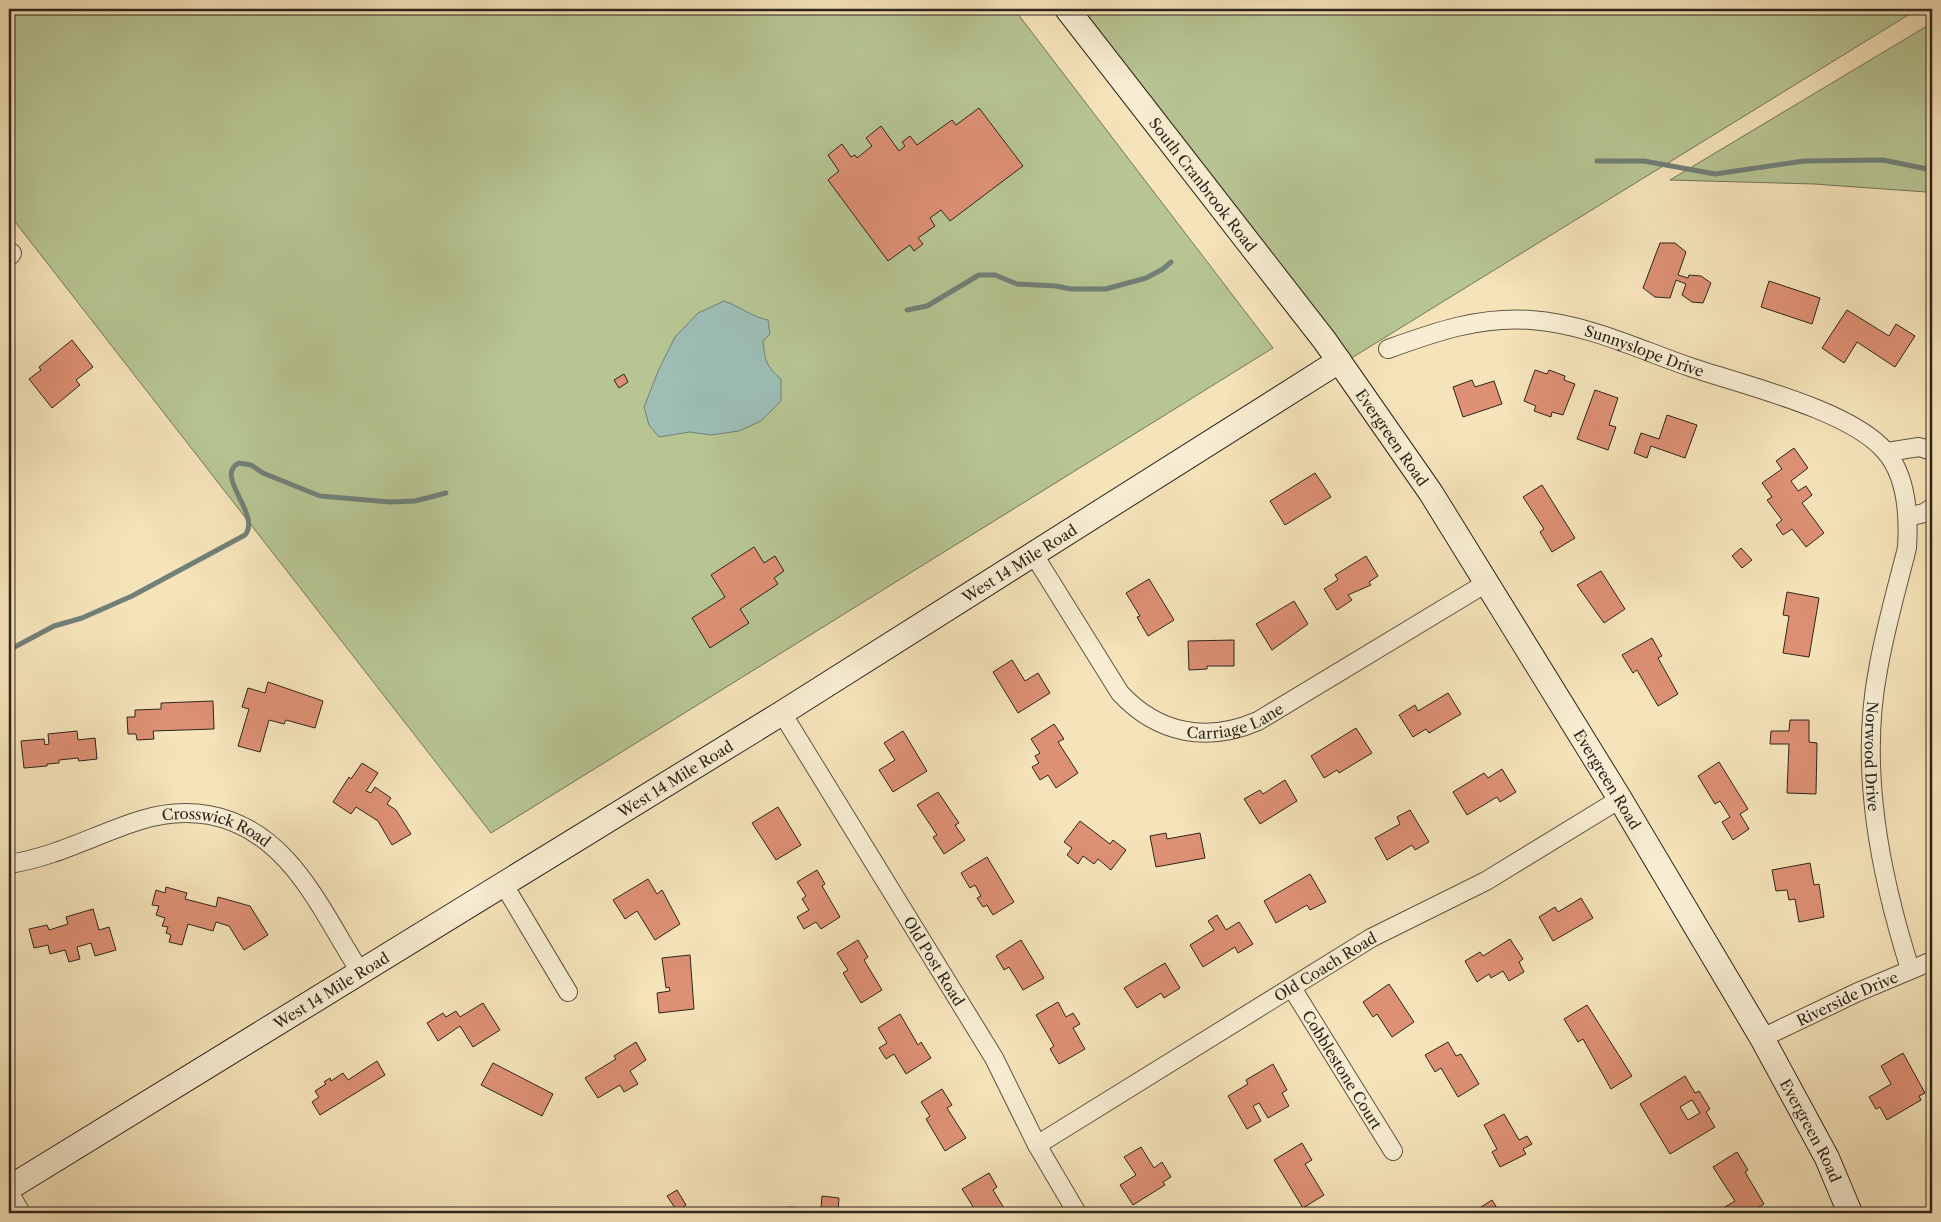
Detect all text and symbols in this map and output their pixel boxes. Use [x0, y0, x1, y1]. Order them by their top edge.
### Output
street label: South Cranbrook Road [1145, 114, 1261, 255]
street label: Sunnyslope Drive [1582, 321, 1706, 380]
street label: Evergreen Road [1352, 385, 1433, 490]
street label: West 14 Mile Road [958, 520, 1080, 607]
street label: Carriage Lane [1186, 699, 1286, 742]
street label: Norwood Drive [1861, 700, 1884, 812]
street label: Evergreen Road [1570, 726, 1645, 833]
street label: West 14 Mile Road [613, 736, 736, 822]
street label: Crosswick Road [161, 803, 275, 851]
street label: Old Post Road [900, 913, 969, 1009]
street label: Old Coach Road [1270, 927, 1379, 1005]
street label: West 14 Mile Road [269, 947, 392, 1033]
street label: Riverside Drive [1793, 967, 1901, 1030]
street label: Cobblestone Court [1299, 1007, 1387, 1133]
street label: Evergreen Road [1776, 1075, 1845, 1185]

